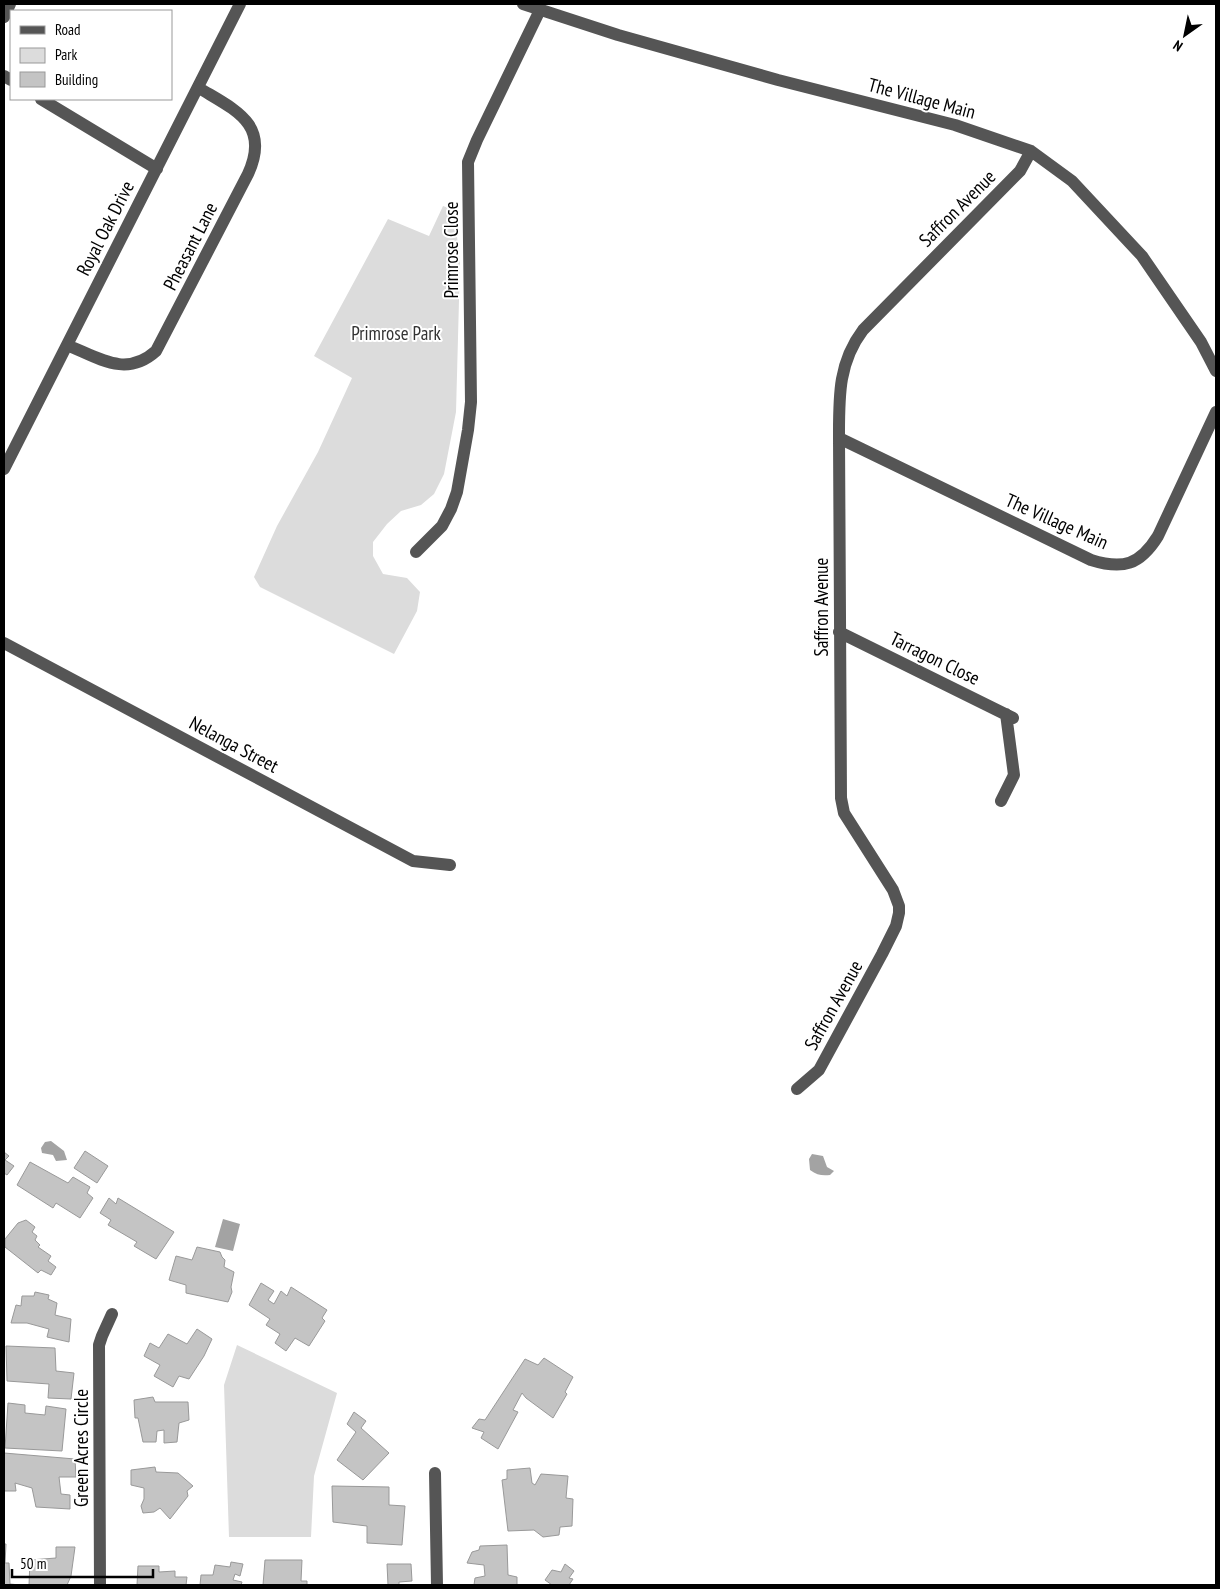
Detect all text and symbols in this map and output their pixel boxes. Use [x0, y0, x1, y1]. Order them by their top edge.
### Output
legend [10, 10, 172, 100]
north arrow [1160, 10, 1210, 60]
text: Road [55, 20, 81, 39]
text: N [1170, 36, 1186, 56]
text: Park [55, 45, 77, 64]
text: Building [55, 70, 98, 89]
street label: The Village Main [866, 72, 978, 124]
street label: Saffron Avenue [914, 164, 1001, 251]
street label: Royal Oak Drive [71, 176, 139, 279]
street label: Pheasant Lane [158, 198, 222, 294]
street label: Primrose Close [439, 201, 463, 299]
park label: Primrose Park [351, 321, 441, 345]
street label: The Village Main [1002, 488, 1112, 554]
street label: Saffron Avenue [809, 557, 833, 656]
street label: Tarragon Close [886, 626, 984, 690]
street label: Nelanga Street [185, 710, 283, 778]
street label: Saffron Avenue [799, 956, 868, 1054]
street label: Green Acres Circle [69, 1389, 93, 1507]
scale bar [12, 1546, 154, 1578]
text: 50 m [20, 1554, 46, 1573]

